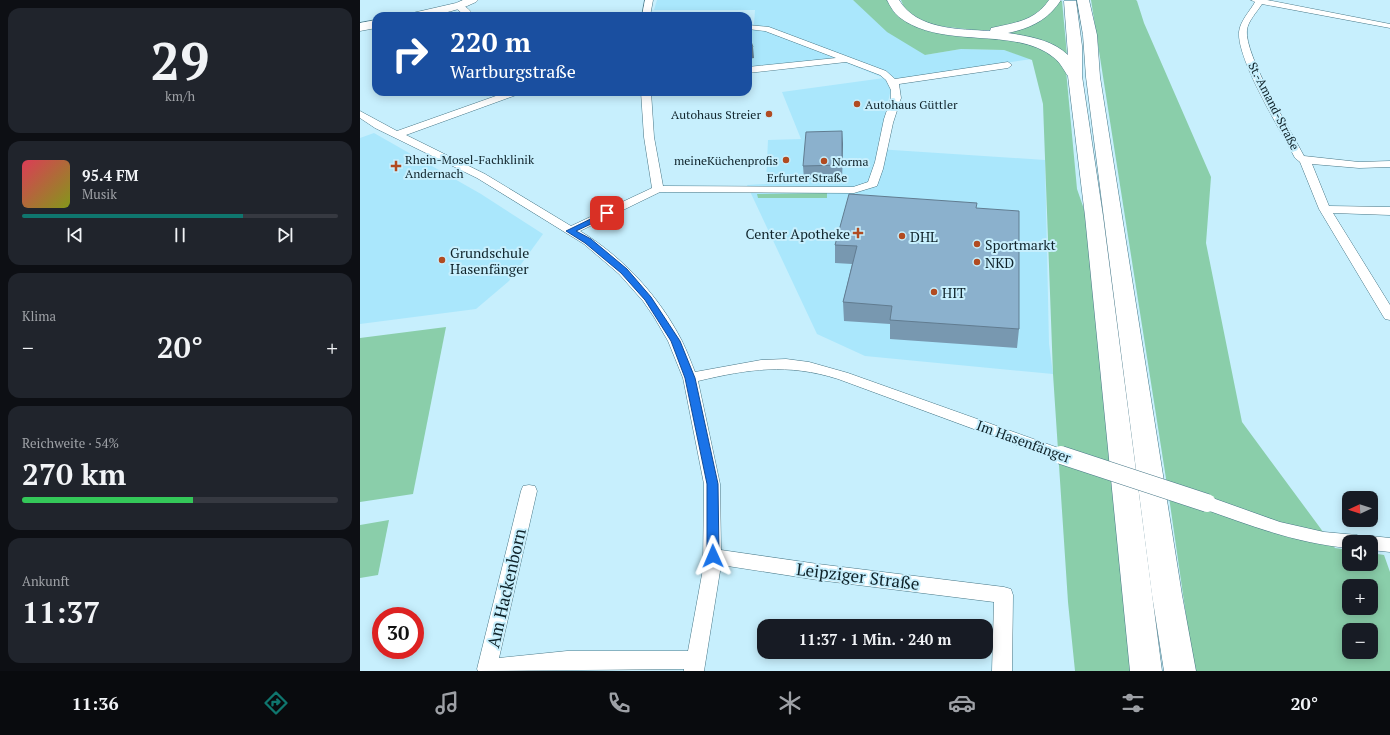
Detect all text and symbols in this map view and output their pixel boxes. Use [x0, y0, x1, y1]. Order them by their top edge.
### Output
text: 220 m [450, 23, 531, 60]
text: 29 [151, 26, 209, 95]
icon: right [384, 28, 436, 80]
text: Wartburgstraße [450, 59, 576, 83]
street label: St.-Amand-Straße [1245, 59, 1303, 153]
text: km/h [165, 87, 195, 105]
place label: Autohaus Güttler [865, 97, 958, 112]
marker: Autohaus Güttler [852, 99, 862, 109]
place label: Autohaus Streier [671, 107, 761, 122]
marker: Autohaus Streier [764, 109, 774, 119]
place label: Rhein-Mosel-Fachklinik Andernach [405, 152, 535, 181]
place label: meineKüchenprofis [674, 153, 778, 168]
place label: Norma [832, 154, 868, 169]
marker: meineKüchenprofis [781, 155, 791, 165]
marker: Norma [819, 156, 829, 166]
marker: Rhein-Mosel-Fachklinik Andernach [390, 160, 402, 172]
text: 95.4 FM [82, 165, 139, 185]
street label: Erfurter Straße [767, 170, 847, 185]
text: Musik [82, 185, 117, 203]
pin [590, 196, 624, 230]
icon: arrive [596, 202, 618, 224]
icon: previous [64, 224, 86, 246]
icon: pause [169, 224, 191, 246]
icon: next [274, 224, 296, 246]
place label: Center Apotheke [746, 224, 850, 243]
place label: DHL [910, 227, 938, 246]
marker: Center Apotheke [853, 228, 863, 238]
marker: DHL [897, 231, 907, 241]
place label: Sportmarkt [985, 235, 1056, 254]
marker: Sportmarkt [972, 239, 982, 249]
place label: Grundschule Hasenfänger [450, 243, 529, 278]
place label: NKD [985, 253, 1014, 272]
marker: Grundschule Hasenfänger [437, 255, 447, 265]
marker: NKD [972, 257, 982, 267]
place label: HIT [942, 283, 966, 302]
marker: HIT [929, 287, 939, 297]
text: Klima [22, 307, 56, 325]
text: 20° [157, 327, 203, 367]
text: − [22, 333, 34, 362]
text: + [326, 333, 338, 362]
street label: Im Hasenfänger [974, 415, 1074, 467]
text: Reichweite · 54% [22, 434, 119, 452]
text: 270 km [22, 454, 126, 494]
north arrow [1342, 491, 1378, 527]
map controls [1342, 491, 1378, 659]
street label: Am Hackenborn [481, 526, 531, 650]
position arrow [692, 535, 734, 577]
button: sound [1342, 535, 1378, 571]
street label: Leipziger Straße [795, 557, 921, 595]
text: Ankunft [22, 572, 70, 590]
button: + [1342, 579, 1378, 615]
text: 11:37 [22, 592, 100, 632]
speed limit sign: 30 [372, 607, 424, 659]
button: − [1342, 623, 1378, 659]
text: 11:37 · 1 Min. · 240 m [799, 629, 951, 649]
icon: directions [262, 689, 290, 717]
icon: music [433, 689, 461, 717]
icon: phone [605, 689, 633, 717]
icon: climate [776, 689, 804, 717]
icon: car [948, 689, 976, 717]
icon: filters [1119, 689, 1147, 717]
text: 11:36 [72, 691, 119, 715]
text: 20° [1290, 691, 1318, 715]

